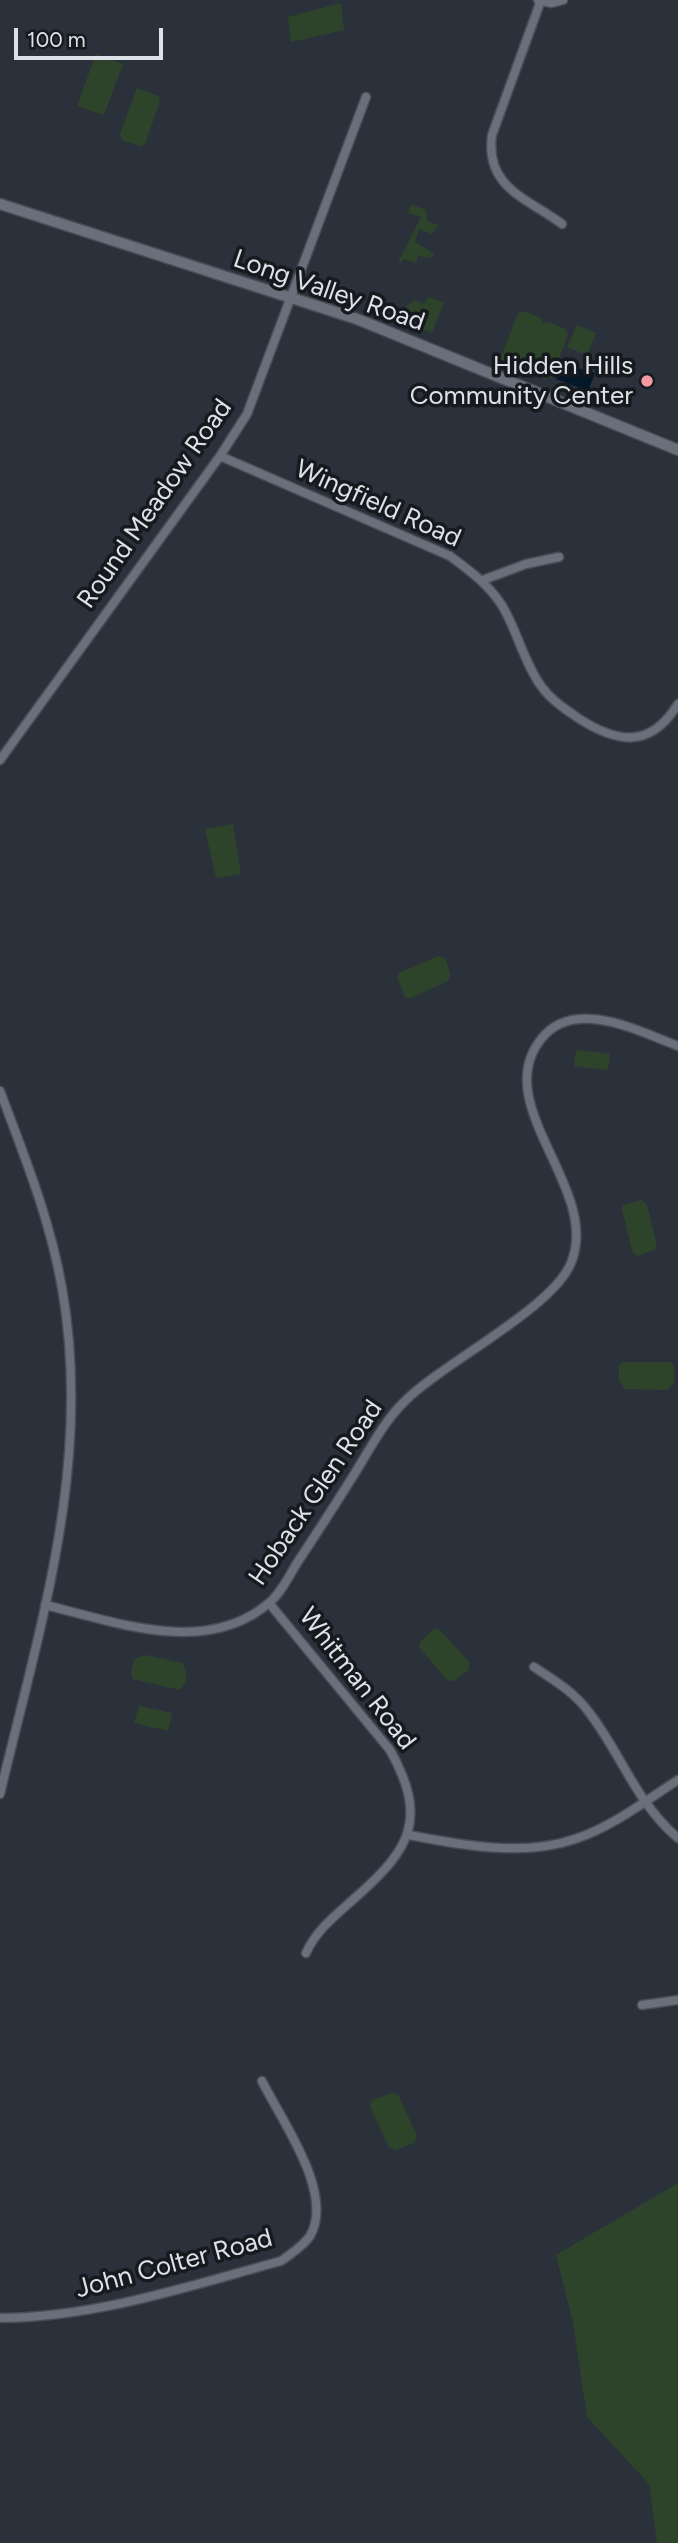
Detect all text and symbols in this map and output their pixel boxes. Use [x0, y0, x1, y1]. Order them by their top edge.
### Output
scale bar [18, 14, 166, 58]
text: 100 m [27, 27, 86, 52]
street label: Long Valley Road [229, 244, 429, 338]
place label: Hidden Hills Community Center [410, 350, 633, 412]
marker: Hidden Hills Community Center [639, 373, 655, 389]
street label: Round Meadow Road [71, 393, 239, 615]
street label: Wingfield Road [290, 454, 466, 554]
street label: Hoback Glen Road [242, 1394, 390, 1592]
street label: Whitman Road [292, 1602, 422, 1756]
street label: John Colter Road [72, 2223, 276, 2305]

